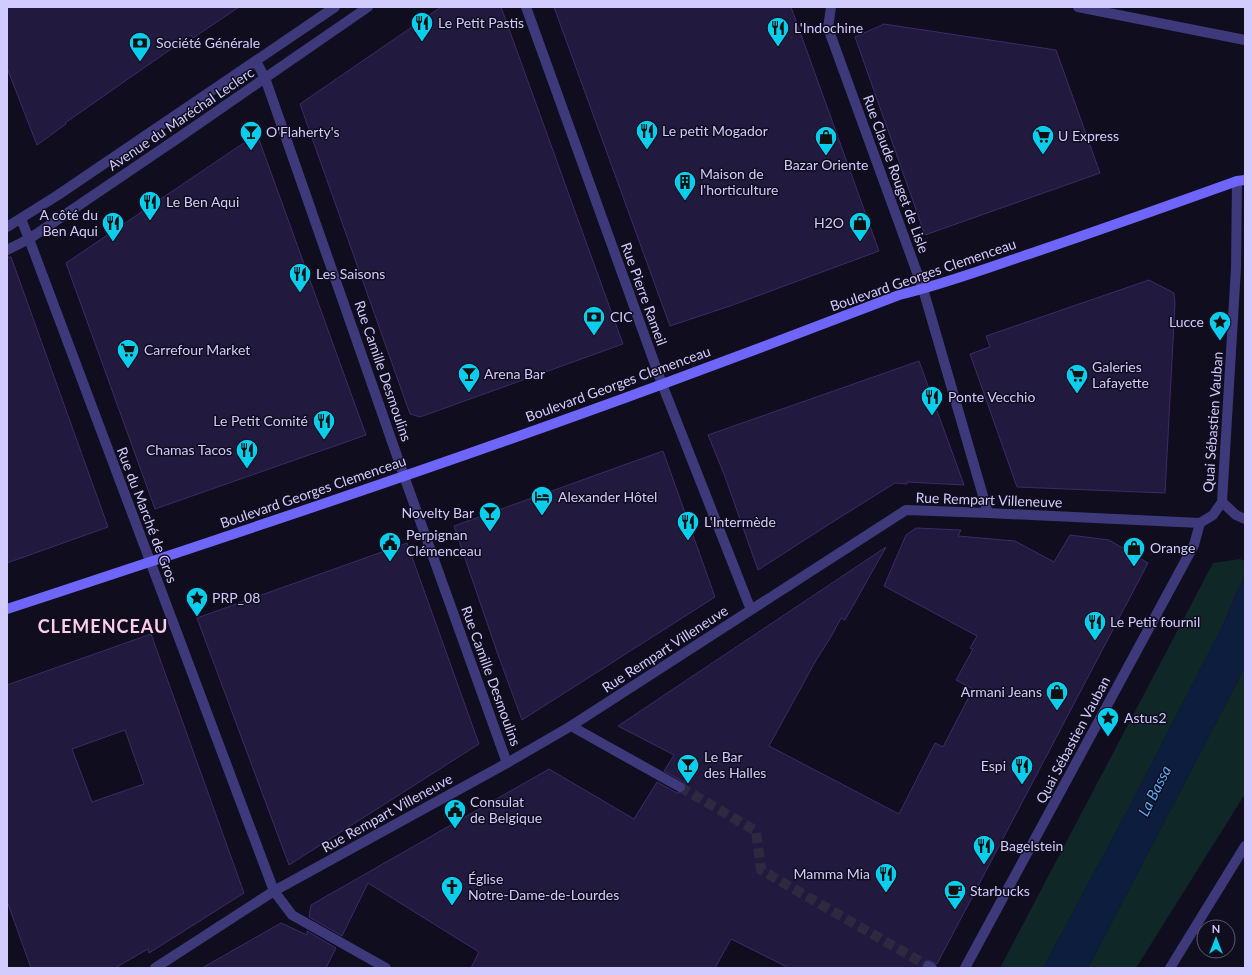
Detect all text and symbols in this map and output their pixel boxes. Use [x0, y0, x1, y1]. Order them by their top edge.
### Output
restaurant icon: Le Petit Pastis [409, 10, 435, 43]
place label: Le Petit Pastis [438, 14, 524, 31]
restaurant icon: L'Indochine [765, 15, 791, 48]
place label: L'Indochine [794, 19, 863, 36]
bank icon: Société Générale [127, 30, 153, 63]
place label: Société Générale [156, 34, 260, 51]
street label: Avenue du Maréchal Leclerc [105, 63, 257, 174]
street label: Rue Claude Rouget de Lisle [860, 93, 933, 255]
restaurant icon: Le petit Mogador [634, 118, 660, 151]
bar icon: O'Flaherty's [238, 119, 264, 152]
place label: Le petit Mogador [662, 122, 768, 139]
place label: O'Flaherty's [266, 123, 339, 140]
supermarket icon: U Express [1030, 123, 1056, 156]
shop icon: Bazar Oriente [813, 124, 839, 157]
place label: U Express [1058, 127, 1119, 144]
place label: Bazar Oriente [784, 156, 868, 173]
place label: Maison de l'horticulture [700, 165, 778, 198]
building icon: Maison de l'horticulture [672, 169, 698, 202]
restaurant icon: Le Ben Aqui [137, 189, 163, 222]
place label: Le Ben Aqui [166, 193, 239, 210]
place label: A côté du Ben Aqui [39, 206, 98, 239]
restaurant icon: A côté du Ben Aqui [100, 210, 126, 243]
shop icon: H2O [847, 210, 873, 243]
place label: H2O [814, 214, 844, 231]
street label: Boulevard Georges Clemenceau [828, 235, 1018, 314]
street label: Rue Pierre Rameil [618, 240, 671, 348]
restaurant icon: Les Saisons [287, 261, 313, 294]
place label: Les Saisons [316, 265, 385, 282]
street label: Rue Camille Desmoulins [351, 298, 416, 443]
bank icon: CIC [581, 304, 607, 337]
place label: CIC [610, 308, 633, 325]
place icon: Lucce [1207, 309, 1233, 342]
place label: Lucce [1169, 313, 1204, 330]
supermarket icon: Carrefour Market [115, 337, 141, 370]
place label: Carrefour Market [144, 341, 250, 358]
street label: Boulevard Georges Clemenceau [523, 342, 713, 425]
street label: Quai Sébastien Vauban [1199, 351, 1226, 493]
place label: Galeries Lafayette [1092, 358, 1149, 391]
bar icon: Arena Bar [456, 361, 482, 394]
supermarket icon: Galeries Lafayette [1064, 362, 1090, 395]
place label: Arena Bar [484, 365, 545, 382]
restaurant icon: Ponte Vecchio [919, 384, 945, 417]
place label: Ponte Vecchio [948, 388, 1035, 405]
restaurant icon: Le Petit Comité [311, 408, 337, 441]
place label: Le Petit Comité [213, 412, 308, 429]
restaurant icon: Chamas Tacos [234, 437, 260, 470]
place label: Chamas Tacos [146, 441, 232, 458]
street label: Rue du Marché de Gros [114, 444, 181, 585]
street label: Boulevard Georges Clemenceau [218, 452, 408, 531]
hotel icon: Alexander Hôtel [529, 484, 555, 517]
place label: Alexander Hôtel [558, 488, 657, 505]
street label: Rue Rempart Villeneuve [915, 488, 1063, 511]
bar icon: Novelty Bar [477, 500, 503, 533]
place label: Novelty Bar [402, 504, 474, 521]
restaurant icon: L'Intermède [675, 509, 701, 542]
place label: L'Intermède [704, 513, 776, 530]
place label: Perpignan Clémenceau [406, 526, 481, 559]
public building icon: Perpignan Clémenceau [377, 530, 403, 563]
shop icon: Orange [1121, 535, 1147, 568]
place label: Orange [1150, 539, 1195, 556]
place icon: PRP_08 [184, 585, 210, 618]
place label: PRP_08 [212, 589, 260, 606]
street label: Rue Rempart Villeneuve [599, 601, 731, 696]
street label: Rue Camille Desmoulins [458, 603, 525, 748]
restaurant icon: Le Petit fournil [1082, 609, 1108, 642]
place label: Le Petit fournil [1110, 613, 1200, 630]
district label: CLEMENCEAU [38, 615, 168, 637]
street label: Quai Sébastien Vauban [1032, 673, 1113, 806]
shop icon: Armani Jeans [1044, 679, 1070, 712]
place label: Armani Jeans [961, 683, 1042, 700]
place icon: Astus2 [1095, 705, 1121, 738]
place label: Astus2 [1124, 709, 1167, 726]
place label: Le Bar des Halles [704, 748, 766, 781]
bar icon: Le Bar des Halles [675, 752, 701, 785]
restaurant icon: Espi [1009, 753, 1035, 786]
place label: Espi [981, 757, 1006, 774]
water label: La Bassa [1134, 762, 1175, 819]
street label: Rue Rempart Villeneuve [318, 770, 455, 856]
place label: Consulat de Belgique [470, 793, 542, 826]
public building icon: Consulat de Belgique [442, 797, 468, 830]
restaurant icon: Bagelstein [971, 833, 997, 866]
place label: Bagelstein [1000, 837, 1063, 854]
restaurant icon: Mamma Mia [873, 861, 899, 894]
place label: Mamma Mia [793, 865, 870, 882]
place label: Église Notre-Dame-de-Lourdes [468, 870, 619, 903]
church icon: Église Notre-Dame-de-Lourdes [439, 874, 465, 907]
cafe icon: Starbucks [942, 878, 968, 911]
place label: Starbucks [970, 882, 1030, 899]
north arrow [1196, 919, 1236, 959]
text: N [1212, 922, 1220, 935]

